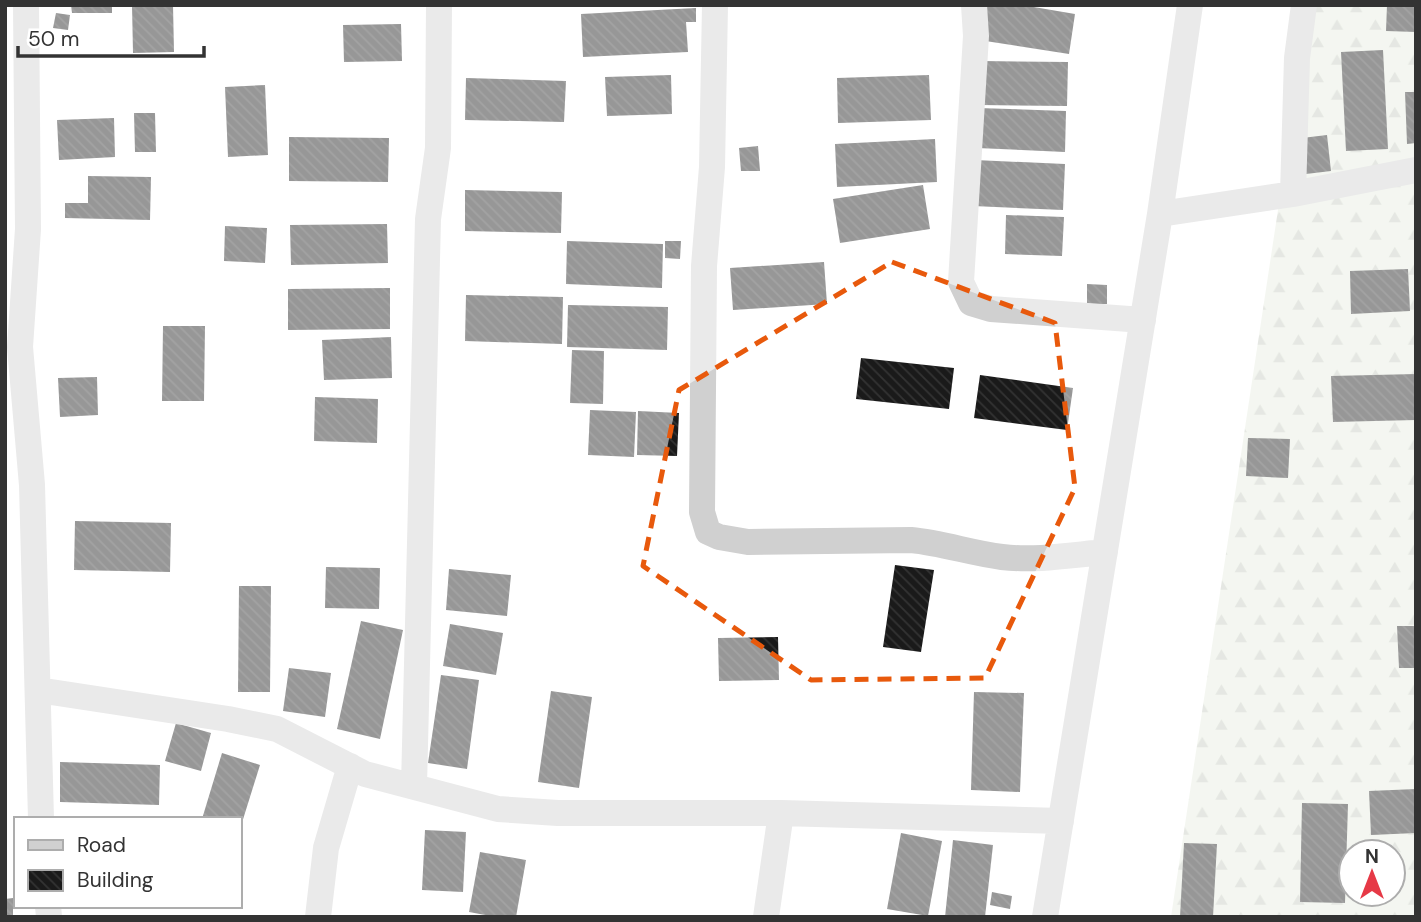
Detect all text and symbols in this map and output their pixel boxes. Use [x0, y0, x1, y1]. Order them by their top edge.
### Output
scale bar [18, 14, 203, 58]
text: 50 m [28, 25, 79, 53]
legend [14, 817, 242, 908]
text: Road [77, 831, 126, 859]
north arrow [1337, 838, 1407, 908]
text: N [1365, 844, 1379, 869]
text: Building [77, 866, 154, 894]

